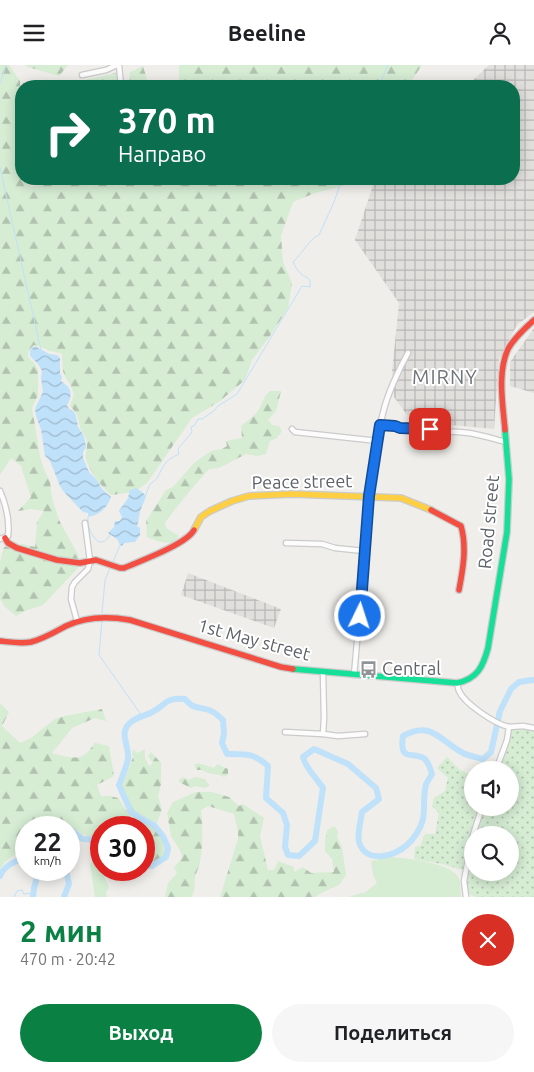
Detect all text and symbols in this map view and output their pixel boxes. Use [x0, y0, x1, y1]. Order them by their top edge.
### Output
icon: menu [20, 19, 48, 47]
icon: person [486, 19, 514, 47]
text: Beeline [228, 20, 306, 45]
icon: right [35, 100, 100, 165]
text: 370 m [118, 100, 216, 140]
text: Направо [118, 141, 206, 166]
district label: MIRNY [412, 365, 478, 388]
pin [409, 408, 451, 450]
icon: arrive [416, 415, 444, 443]
street label: Peace street [252, 470, 352, 492]
street label: Road street [474, 474, 502, 570]
position arrow [333, 589, 385, 641]
street label: 1st May street [196, 614, 313, 664]
place label: Central [382, 658, 441, 678]
bus stop icon: Central [358, 659, 378, 679]
map controls [464, 761, 519, 881]
button: sound [464, 761, 519, 816]
speed limit sign: 30 [90, 816, 155, 881]
button: search [464, 826, 519, 881]
text: 22 [33, 828, 62, 856]
text: km/h [34, 854, 61, 867]
text: 2 мин [20, 914, 103, 948]
button: close [462, 914, 514, 966]
text: 470 m · 20:42 [20, 950, 116, 968]
button: Выход [20, 1004, 262, 1062]
button: Поделиться [272, 1004, 514, 1062]

